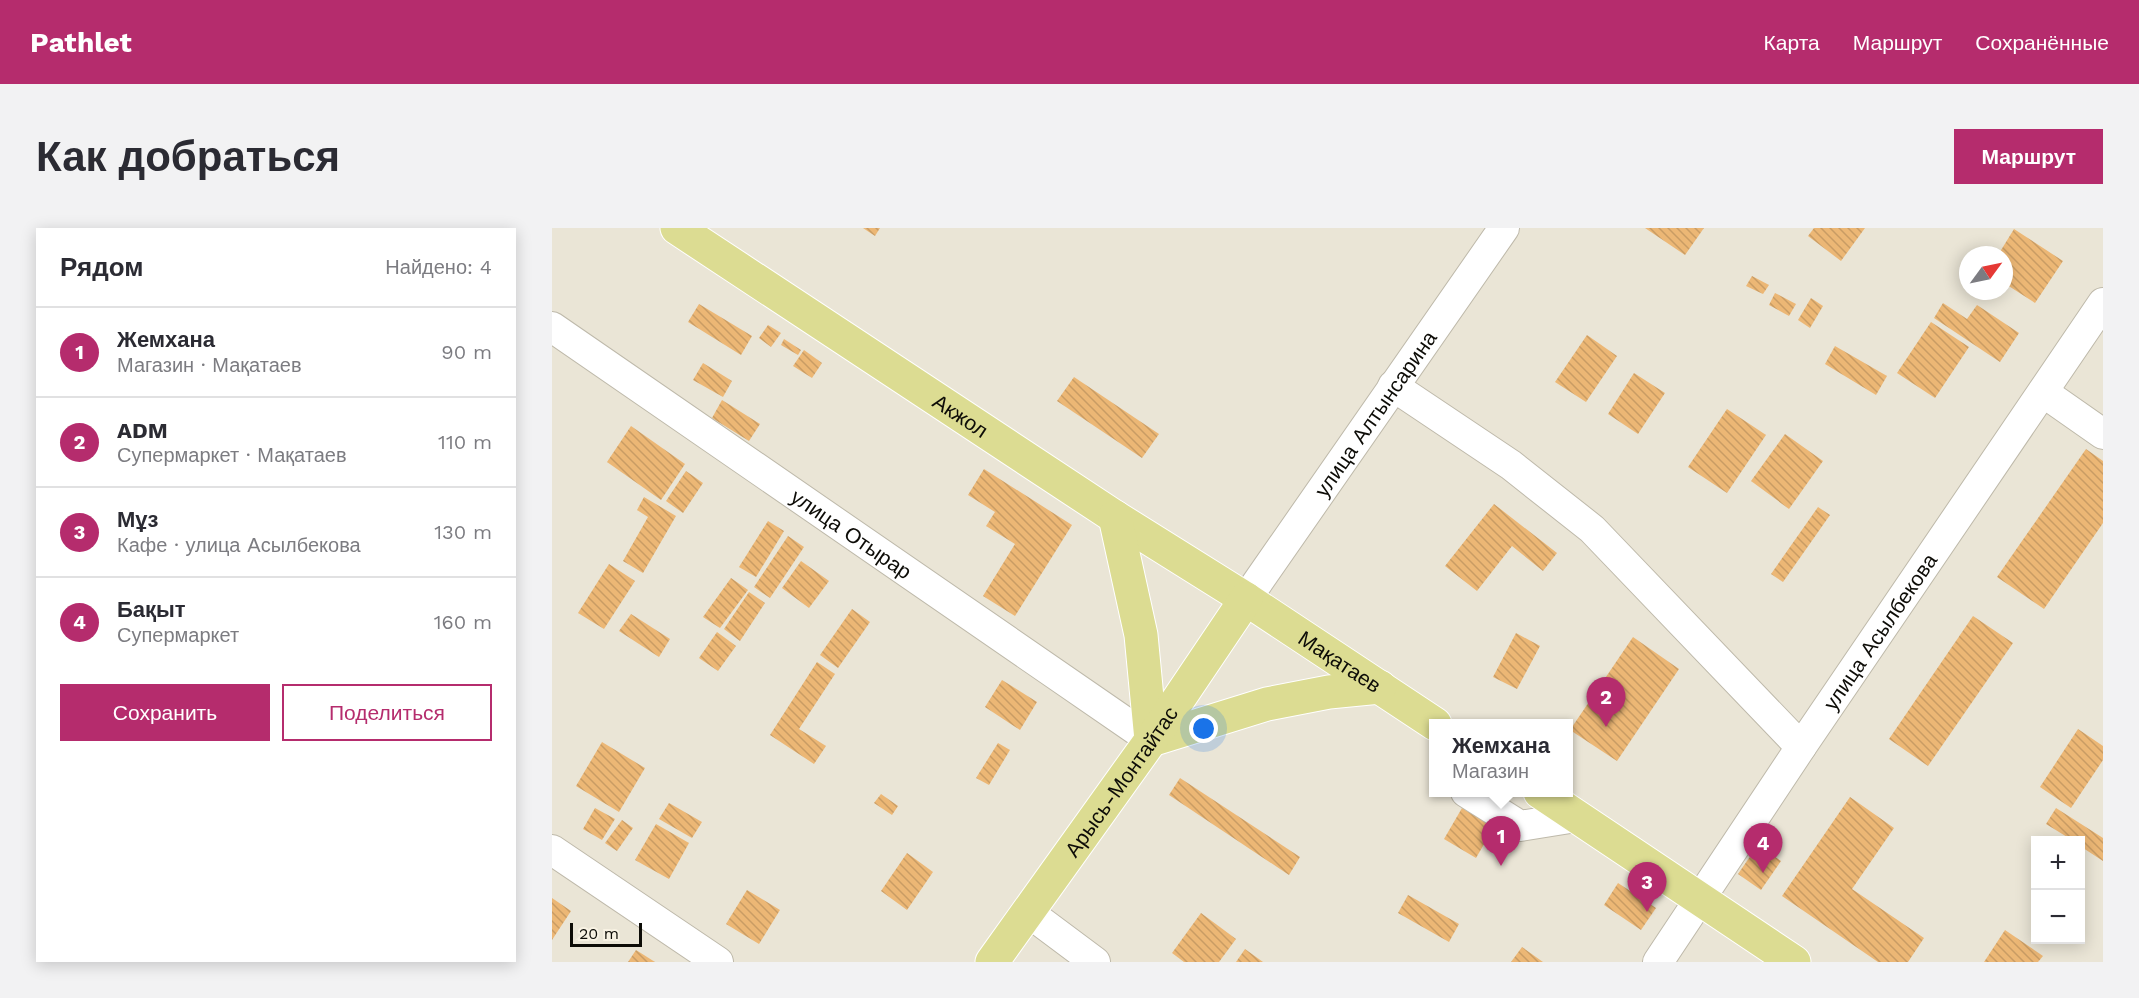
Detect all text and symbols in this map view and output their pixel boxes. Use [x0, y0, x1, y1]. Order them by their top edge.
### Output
text: Pathlet [30, 26, 132, 59]
text: Карта [1764, 30, 1820, 55]
text: Маршрут [1853, 30, 1942, 55]
text: Сохранённые [1975, 30, 2109, 55]
button: Маршрут [1954, 129, 2103, 184]
text: Как добраться [36, 132, 340, 181]
north arrow [1959, 246, 2013, 300]
text: Рядом [60, 252, 143, 282]
text: Найдено: 4 [385, 255, 492, 279]
street label: улица Алтынсарина [1309, 325, 1442, 501]
text: Жемхана [117, 327, 215, 352]
text: 1 [75, 340, 84, 364]
text: 90 m [441, 340, 492, 364]
text: Магазин · Мақатаев [117, 353, 302, 377]
street label: Акжол [929, 388, 993, 442]
text: ADM [117, 418, 168, 443]
text: 2 [74, 430, 85, 454]
text: 110 m [438, 430, 492, 454]
text: Супермаркет · Мақатаев [117, 443, 347, 467]
street label: улица Отырар [787, 483, 917, 584]
text: Мұз [117, 507, 159, 532]
text: 3 [74, 520, 85, 544]
text: 130 m [434, 520, 492, 544]
text: Кафе · улица Асылбекова [117, 533, 361, 557]
street label: улица Асылбекова [1818, 548, 1942, 715]
text: Бақыт [117, 597, 186, 622]
text: 4 [73, 610, 86, 634]
text: 160 m [434, 610, 492, 634]
text: Супермаркет [117, 623, 239, 647]
street label: Мақатаев [1294, 625, 1386, 697]
pin: 2 [1586, 678, 1626, 727]
button: Сохранить [60, 684, 270, 741]
button: Поделиться [282, 684, 492, 741]
street label: Арысь-Монтайтас [1059, 701, 1183, 861]
your location [1189, 714, 1218, 743]
popup [1429, 719, 1573, 797]
text: Жемхана [1452, 733, 1550, 758]
text: Магазин [1452, 759, 1529, 783]
pin: 1 [1482, 816, 1520, 866]
pin: 4 [1744, 824, 1782, 873]
map controls [2031, 836, 2085, 944]
button: + [2031, 836, 2085, 890]
pin: 3 [1628, 862, 1666, 912]
button: − [2031, 890, 2085, 944]
scale bar [570, 920, 642, 948]
text: 20 m [579, 924, 619, 943]

